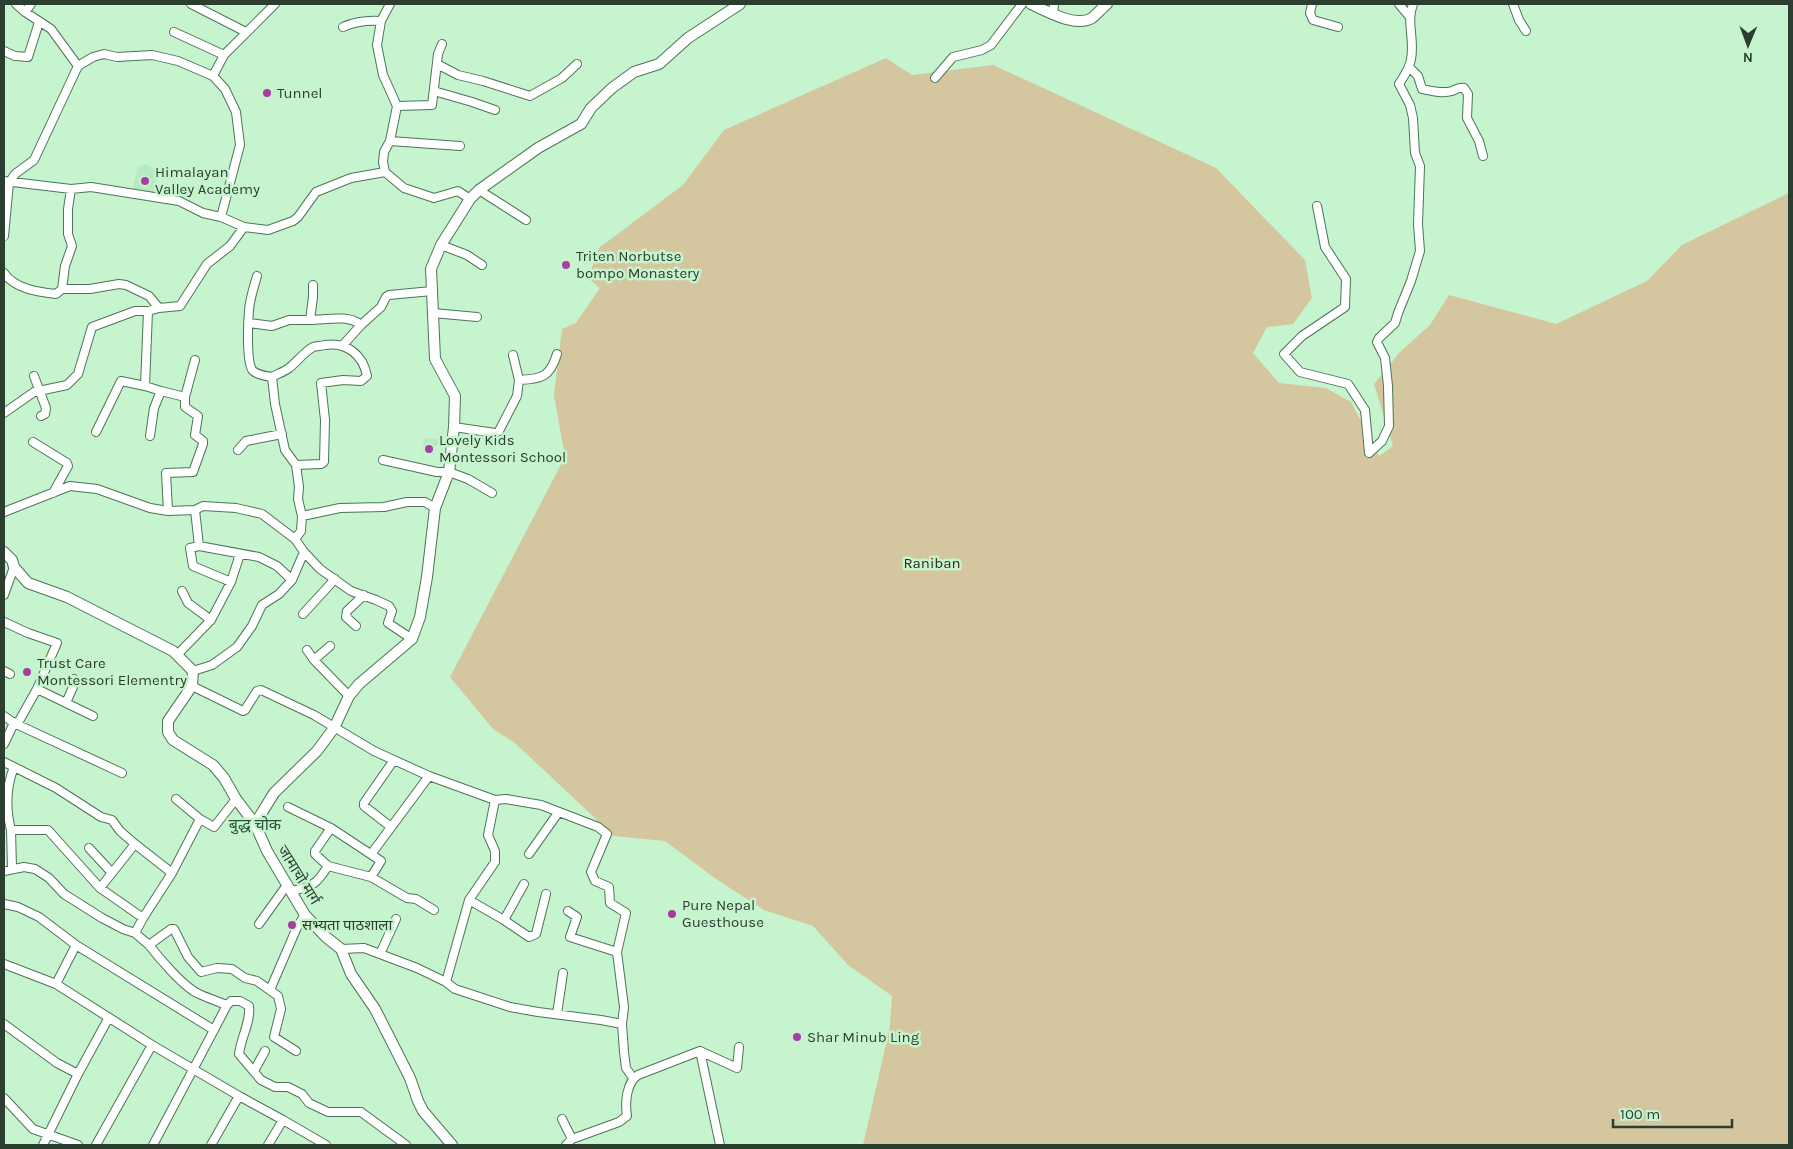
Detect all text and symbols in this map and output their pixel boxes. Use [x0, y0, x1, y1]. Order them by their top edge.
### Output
north arrow [1723, 20, 1773, 70]
text: N [1743, 49, 1753, 66]
place label: Tunnel [277, 84, 323, 102]
marker: Tunnel [261, 87, 273, 99]
place label: Himalayan Valley Academy [155, 163, 260, 198]
marker: Himalayan Valley Academy [139, 175, 151, 187]
place label: Triten Norbutse bompo Monastery [576, 247, 700, 282]
marker: Triten Norbutse bompo Monastery [560, 259, 572, 271]
place label: Lovely Kids Montessori School [439, 431, 566, 466]
marker: Lovely Kids Montessori School [423, 443, 435, 455]
park label: Raniban [903, 554, 961, 572]
place label: Trust Care Montessori Elementry [37, 654, 187, 689]
marker: Trust Care Montessori Elementry [21, 666, 33, 678]
district label: बुद्ध चोक [229, 815, 282, 835]
street label: जामाचो मार्ग [274, 842, 325, 909]
place label: Pure Nepal Guesthouse [682, 896, 764, 931]
marker: Pure Nepal Guesthouse [666, 908, 678, 920]
place label: सभ्यता पाठशाला [302, 916, 393, 934]
marker: सभ्यता पाठशाला [286, 919, 298, 931]
place label: Shar Minub Ling [807, 1028, 920, 1046]
marker: Shar Minub Ling [791, 1031, 803, 1043]
scale bar [1613, 1096, 1732, 1128]
text: 100 m [1620, 1105, 1660, 1123]

